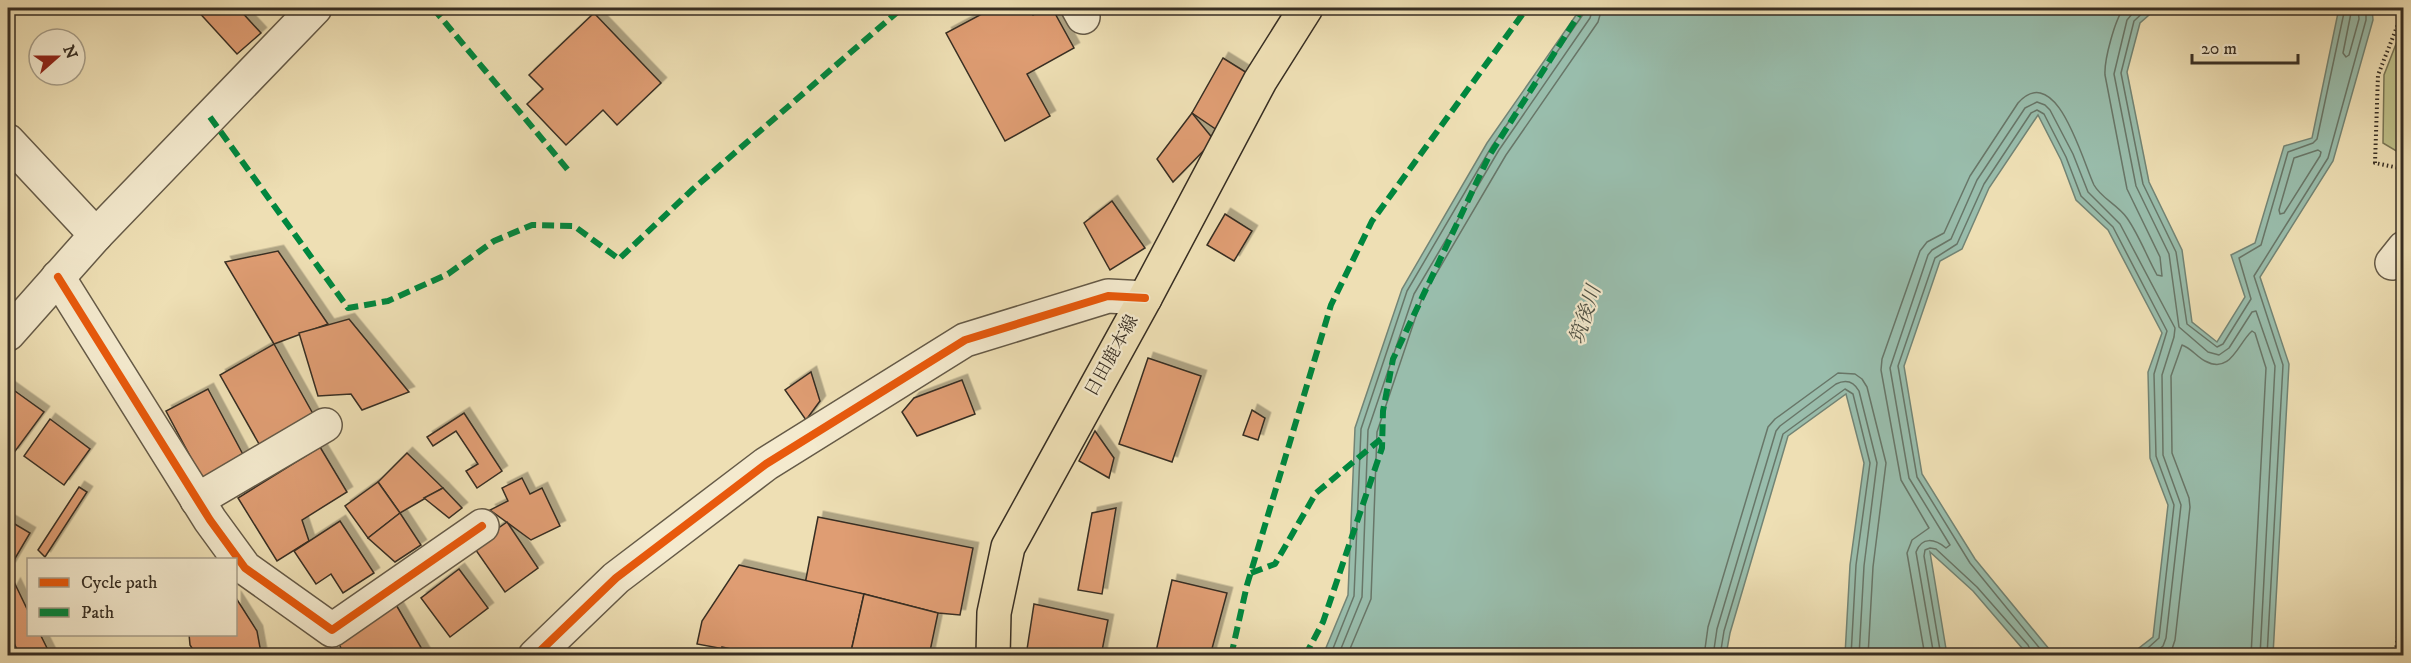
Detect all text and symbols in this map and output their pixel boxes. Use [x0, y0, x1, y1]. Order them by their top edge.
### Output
north arrow [27, 27, 87, 87]
scale bar [2192, 27, 2298, 65]
text: 20 m [2201, 38, 2237, 60]
text: N [58, 42, 82, 62]
water label: 筑後川 [1565, 281, 1608, 347]
street label: 日田鹿本線 [1081, 311, 1143, 401]
legend [27, 558, 237, 636]
text: Cycle path [81, 572, 158, 594]
text: Path [81, 602, 115, 624]

